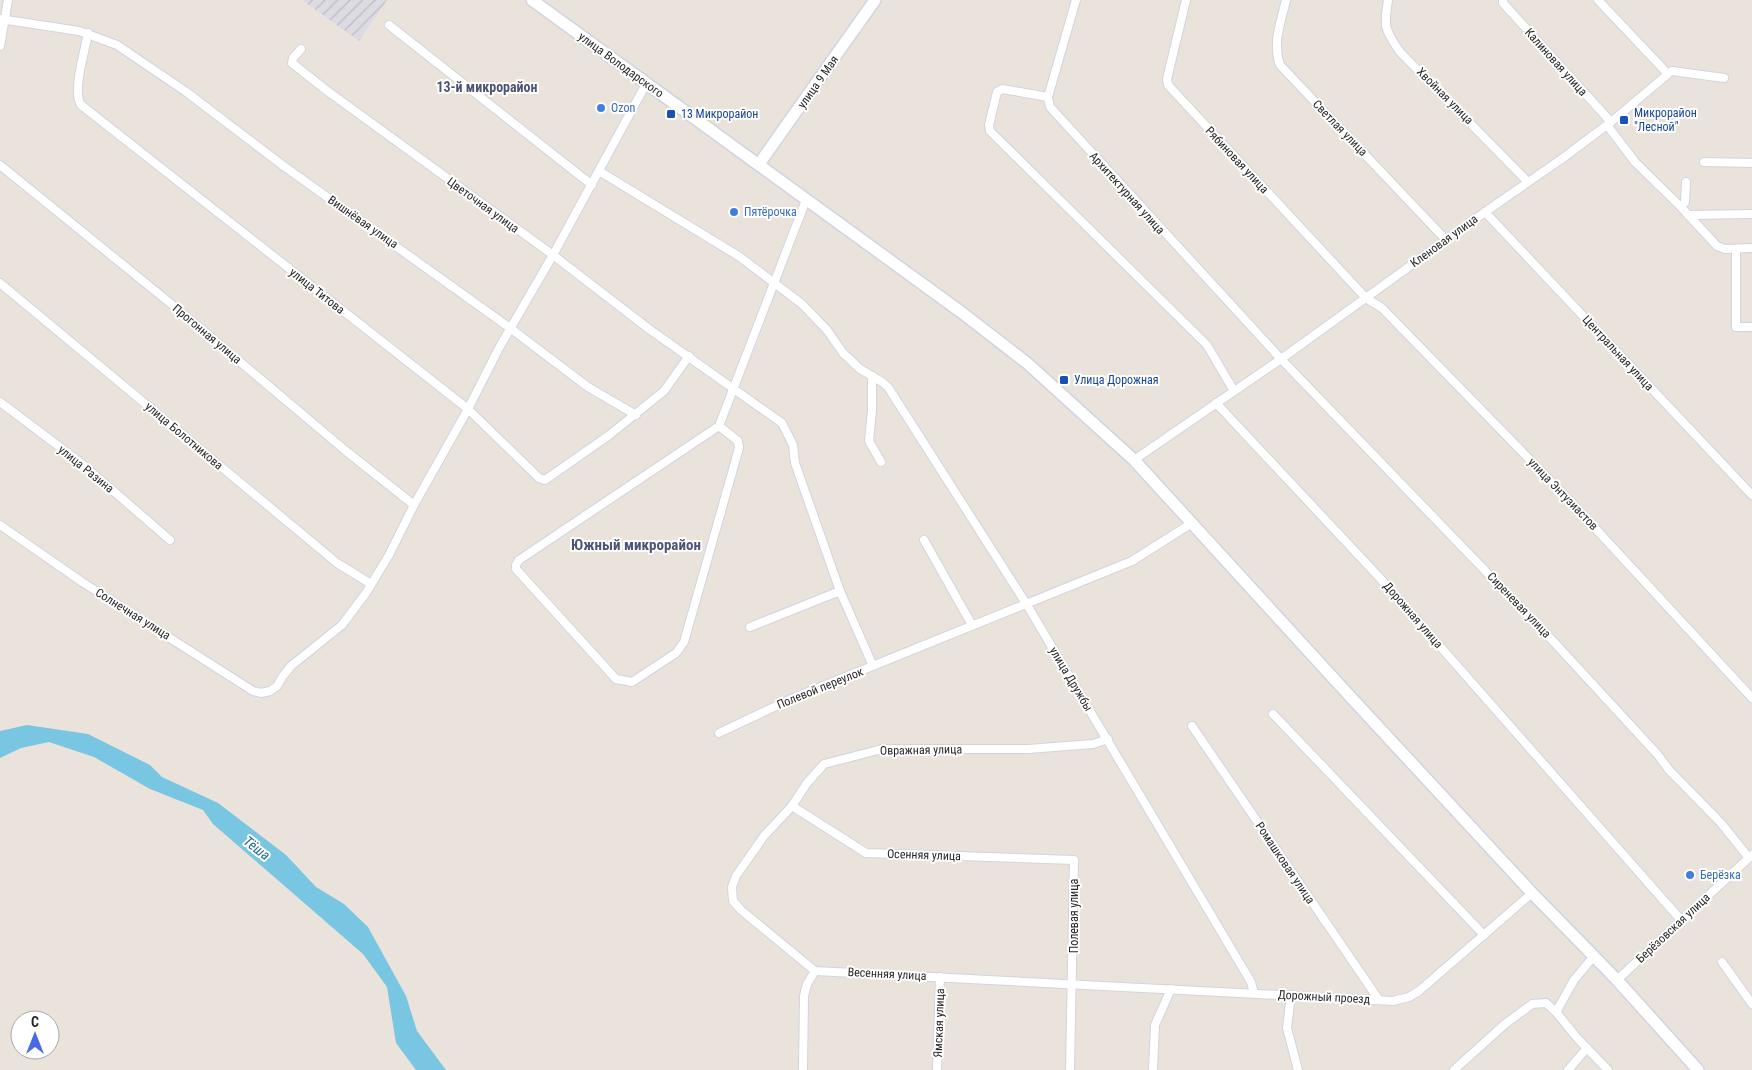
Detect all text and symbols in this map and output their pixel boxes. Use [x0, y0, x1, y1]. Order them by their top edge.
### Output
street label: Калиновая улица [1522, 25, 1590, 99]
street label: улица Володарского [576, 29, 666, 101]
street label: улица 9 Мая [795, 53, 841, 111]
street label: Хвойная улица [1414, 65, 1476, 127]
district label: 13-й микрорайон [436, 79, 538, 95]
street label: Светлая улица [1310, 97, 1370, 159]
place label: Ozon [611, 101, 635, 115]
marker: Ozon [595, 102, 607, 114]
place label: Микрорайон "Лесной" [1634, 106, 1697, 134]
place label: 13 Микрорайон [681, 107, 758, 121]
marker: 13 Микрорайон [665, 108, 677, 120]
marker: Микрорайон "Лесной" [1618, 114, 1630, 126]
street label: Рябиновая улица [1203, 124, 1272, 196]
street label: Архитектурная улица [1086, 149, 1168, 237]
street label: Цветочная улица [444, 174, 522, 236]
street label: Вишнёвая улица [325, 193, 401, 251]
place label: Пятёрочка [744, 205, 797, 219]
marker: Пятёрочка [728, 206, 740, 218]
street label: Кленовая улица [1408, 212, 1481, 270]
street label: улица Титова [287, 265, 347, 317]
street label: Прогонная улица [170, 301, 244, 367]
street label: Центральная улица [1580, 313, 1657, 394]
place label: Улица Дорожная [1074, 373, 1159, 387]
marker: Улица Дорожная [1058, 374, 1070, 386]
street label: улица Болотникова [142, 399, 226, 473]
street label: улица Разина [55, 442, 117, 496]
street label: улица Энтузиастов [1525, 455, 1601, 533]
district label: Южный микрорайон [571, 536, 701, 554]
street label: Сиреневая улица [1484, 569, 1554, 641]
street label: Дорожная улица [1380, 579, 1446, 651]
street label: Солнечная улица [93, 585, 173, 643]
street label: улица Дружбы [1046, 644, 1096, 714]
street label: Полевой переулок [775, 664, 865, 712]
street label: Овражная улица [880, 742, 963, 758]
street label: Ромашковая улица [1252, 819, 1318, 907]
water label: Тёша [241, 833, 273, 863]
street label: Осенняя улица [887, 847, 961, 863]
place label: Берёзка [1700, 868, 1741, 882]
marker: Берёзка [1684, 869, 1696, 881]
street label: Полевая улица [1067, 879, 1081, 953]
street label: Берёзовская улица [1633, 890, 1713, 966]
street label: Весенняя улица [847, 965, 927, 983]
street label: Ямская улица [931, 988, 947, 1058]
street label: Дорожный проезд [1278, 988, 1371, 1006]
north arrow [10, 1010, 60, 1060]
text: С [31, 1014, 39, 1030]

